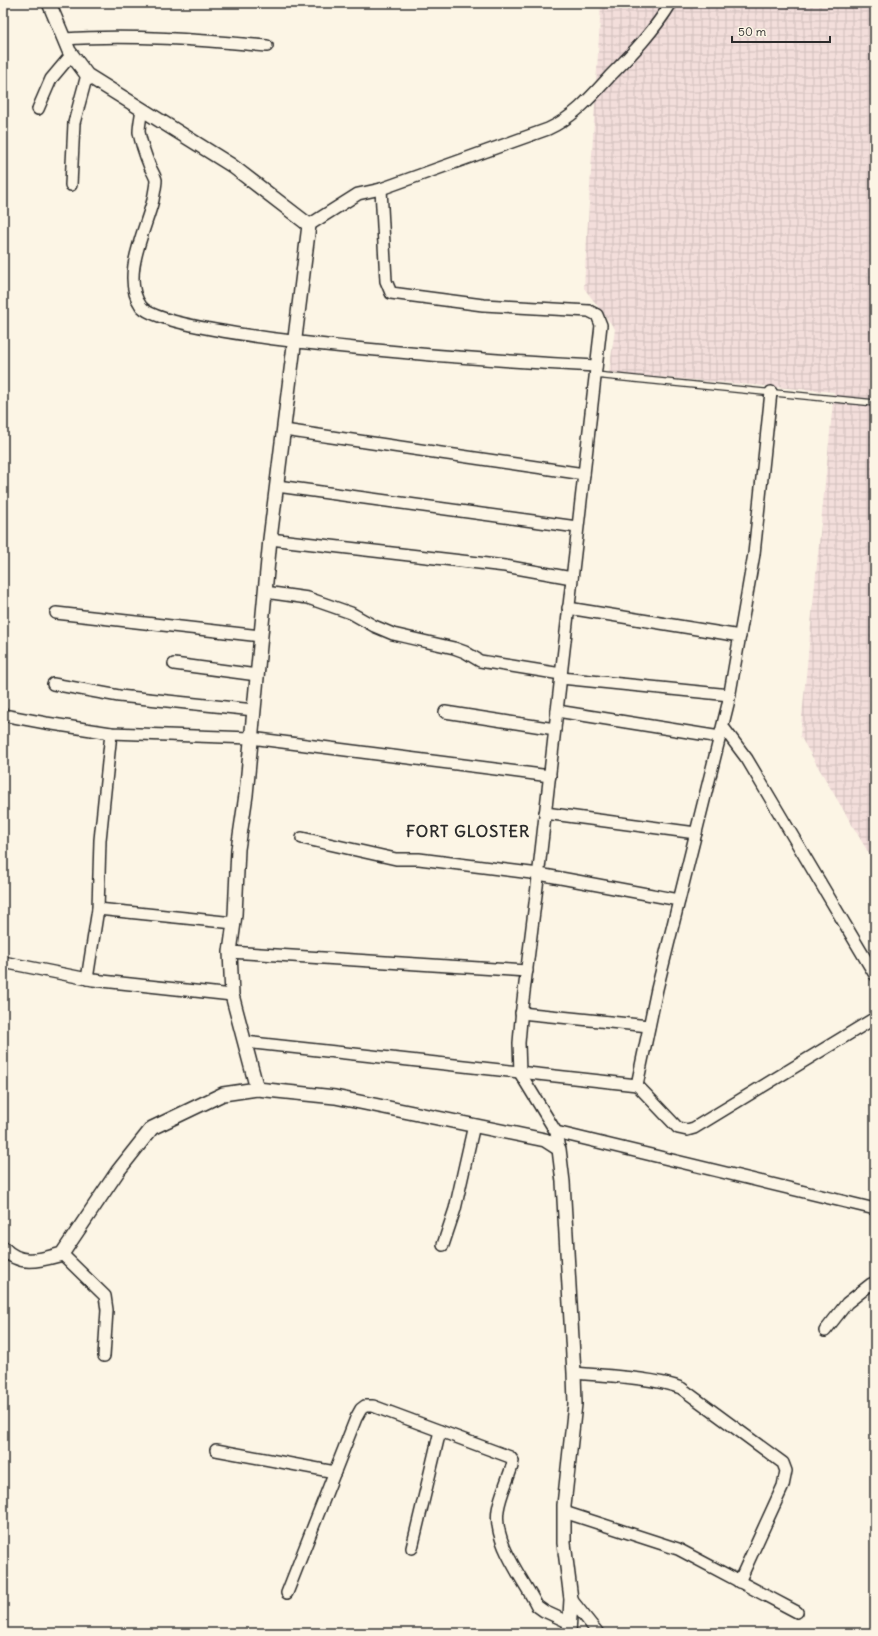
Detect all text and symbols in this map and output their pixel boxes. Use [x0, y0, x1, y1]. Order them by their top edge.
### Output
scale bar [732, 18, 830, 44]
text: 50 m [738, 24, 767, 39]
district label: FORT GLOSTER [406, 821, 530, 841]

